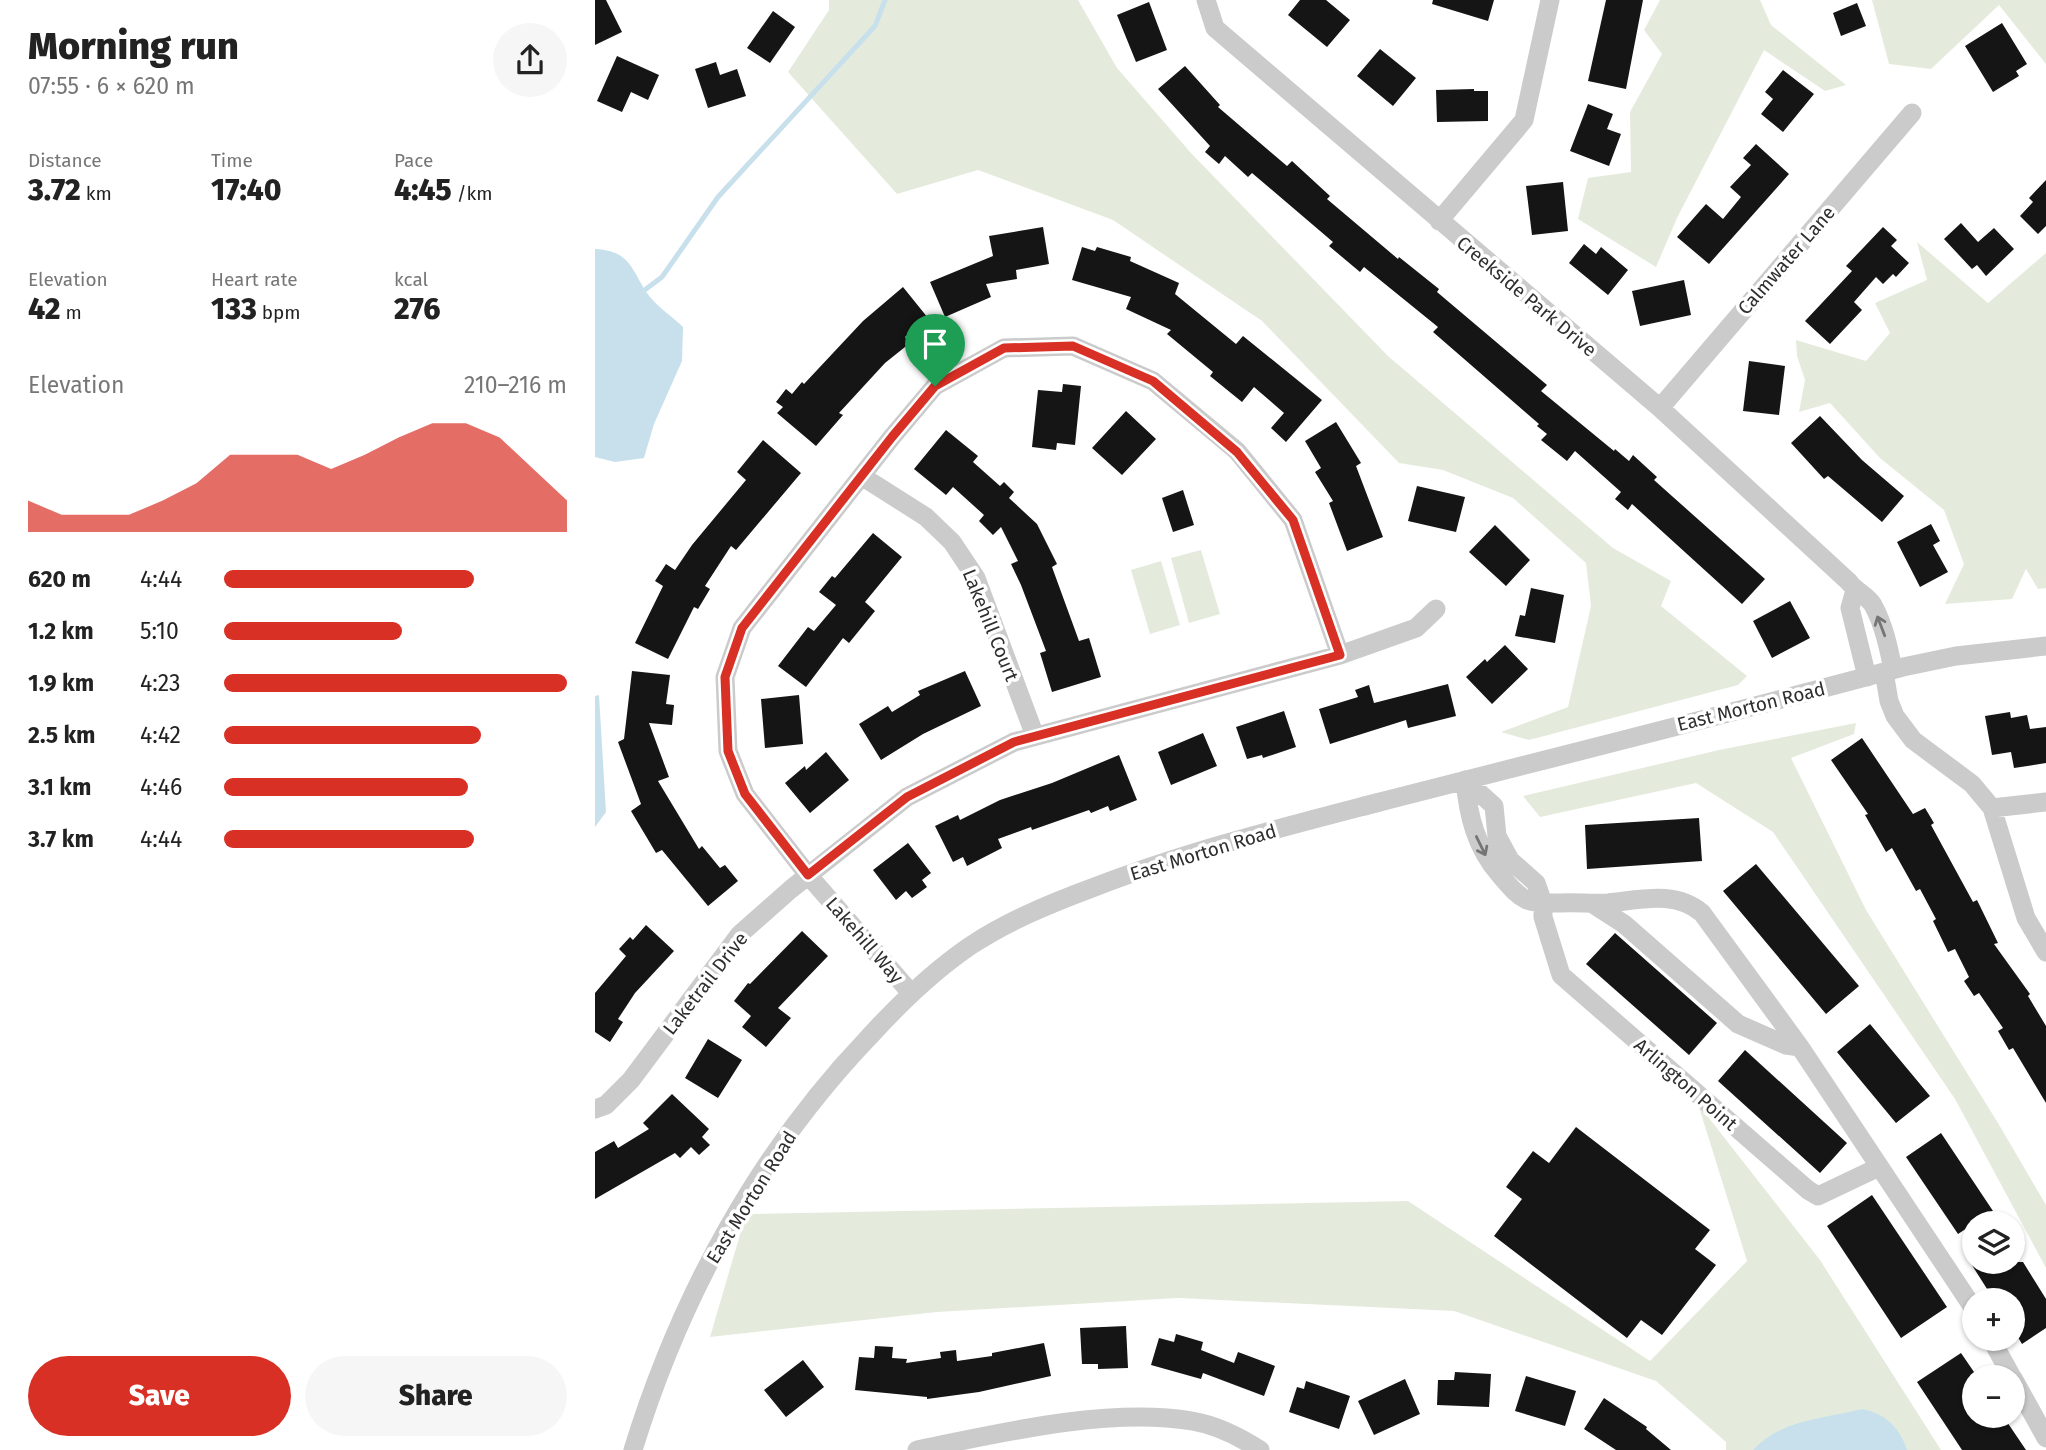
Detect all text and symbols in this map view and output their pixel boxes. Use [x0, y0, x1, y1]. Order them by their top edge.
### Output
text: Morning run [28, 23, 239, 69]
button: share [493, 23, 567, 97]
text: 07:55 · 6 × 620 m [28, 72, 195, 100]
text: Distance [28, 149, 102, 172]
text: Time [211, 149, 253, 172]
text: Pace [394, 149, 433, 172]
text: 3.72 [28, 172, 81, 208]
text: 17:40 [211, 172, 282, 208]
text: 4:45 [394, 172, 452, 208]
text: km [81, 182, 112, 205]
text: /km [452, 182, 493, 205]
street label: Calmwater Lane [1733, 201, 1840, 319]
street label: Creekside Park Drive [1452, 231, 1601, 362]
text: Elevation [28, 268, 108, 291]
text: Heart rate [211, 268, 298, 291]
text: kcal [394, 268, 428, 291]
text: 42 [28, 291, 60, 327]
text: 133 [211, 291, 257, 327]
text: 276 [394, 291, 440, 327]
text: m [60, 301, 82, 324]
text: bpm [257, 301, 301, 324]
pin [905, 314, 965, 386]
icon: arrive [916, 325, 954, 363]
text: Elevation [28, 371, 124, 399]
text: 210–216 m [464, 371, 567, 399]
text: 620 m [28, 565, 91, 593]
text: 4:44 [140, 565, 182, 593]
street label: Lakehill Court [958, 566, 1023, 685]
one-way arrow [1873, 615, 1886, 637]
text: 1.2 km [28, 617, 94, 645]
text: 5:10 [140, 617, 179, 645]
text: 1.9 km [28, 669, 94, 697]
text: 4:23 [140, 669, 181, 697]
street label: East Morton Road [1675, 677, 1828, 736]
text: 2.5 km [28, 721, 96, 749]
text: 4:42 [140, 721, 181, 749]
text: 3.1 km [28, 773, 91, 801]
text: 4:46 [140, 773, 182, 801]
street label: East Morton Road [1127, 819, 1279, 886]
text: 3.7 km [28, 825, 94, 853]
text: 4:44 [140, 825, 182, 853]
one-way arrow [1475, 835, 1488, 856]
street label: Lakehill Way [821, 893, 909, 989]
street label: Laketrail Drive [658, 927, 753, 1039]
street label: Arlington Point [1629, 1033, 1742, 1135]
street label: East Morton Road [701, 1127, 801, 1268]
map controls [1962, 1211, 2025, 1428]
button: layers [1962, 1211, 2025, 1274]
button: + [1962, 1288, 2025, 1351]
button: Save [28, 1356, 291, 1436]
button: Share [305, 1356, 567, 1436]
button: − [1962, 1365, 2025, 1428]

